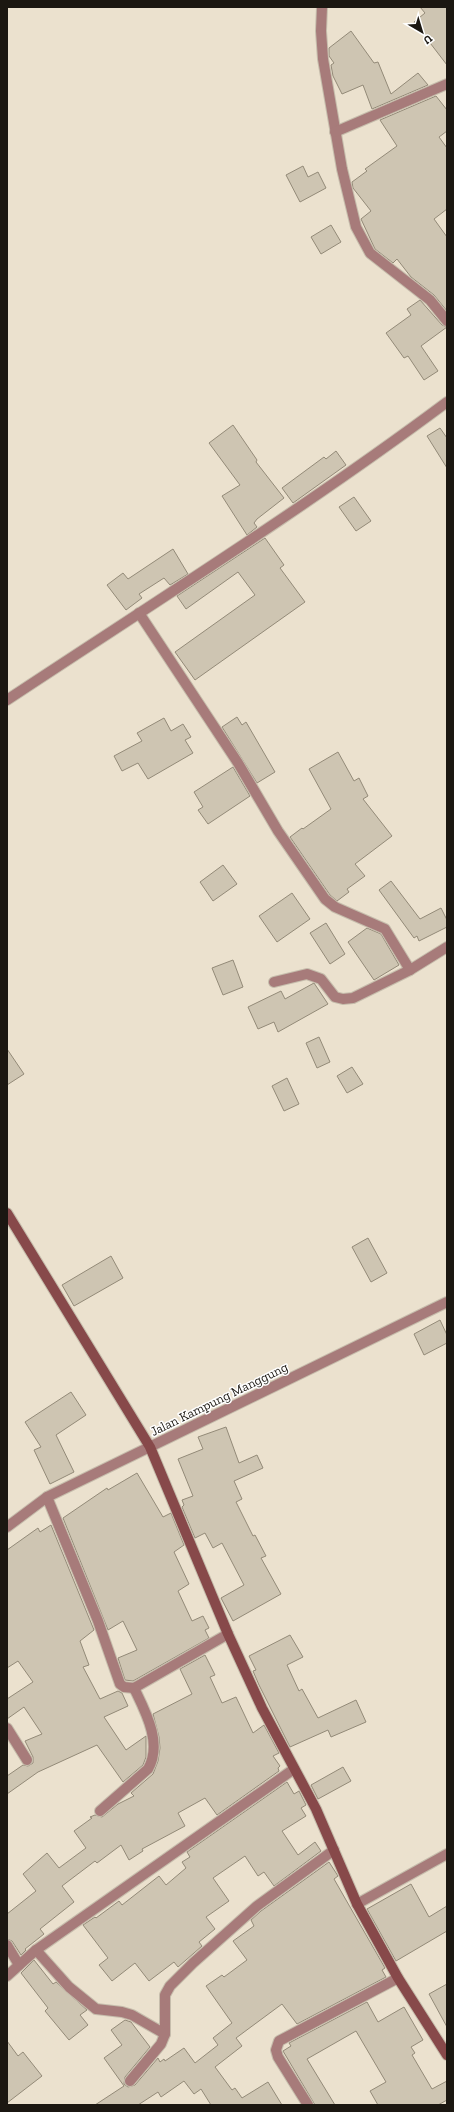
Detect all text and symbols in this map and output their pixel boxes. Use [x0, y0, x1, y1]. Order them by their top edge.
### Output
north arrow [402, 12, 442, 52]
text: U [421, 32, 435, 47]
street label: Jalan Kampung Manggung [148, 1359, 290, 1439]

